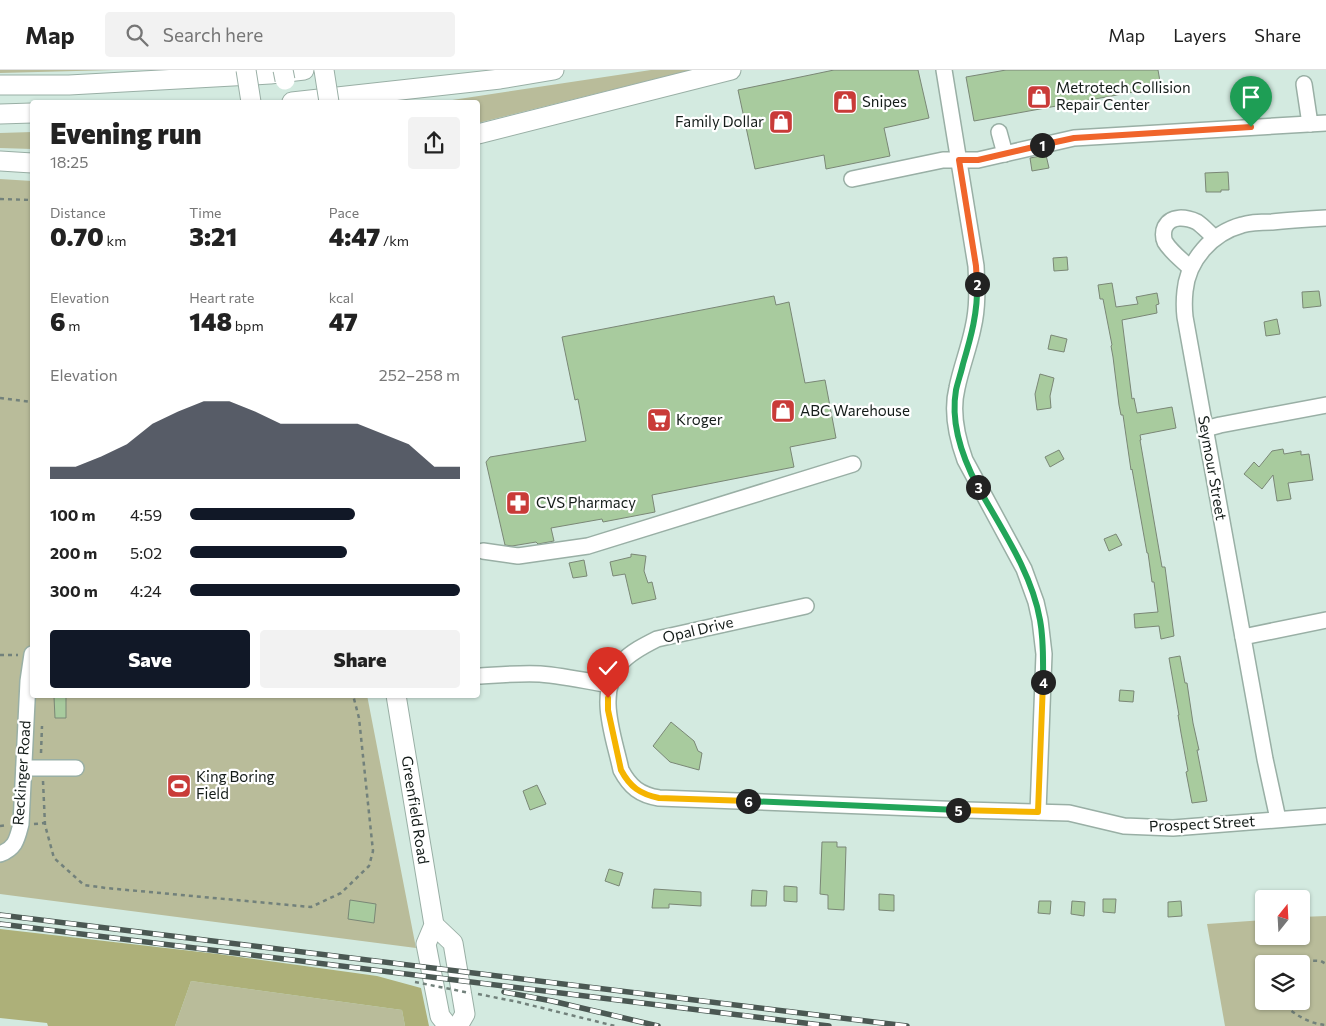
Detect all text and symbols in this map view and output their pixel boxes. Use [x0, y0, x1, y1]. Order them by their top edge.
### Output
search box [105, 12, 455, 57]
text: Map [25, 20, 75, 49]
icon: search [123, 21, 151, 49]
text: Search here [163, 23, 263, 46]
text: Map [1108, 24, 1145, 46]
text: Layers [1173, 24, 1226, 46]
text: Share [1254, 24, 1301, 46]
pin [1230, 76, 1272, 127]
place label: Metrotech Collision Repair Center [1056, 78, 1191, 113]
icon: arrive [1237, 83, 1265, 111]
shop icon: Metrotech Collision Repair Center [1026, 84, 1052, 110]
shop icon: Snipes [832, 89, 858, 115]
place label: Snipes [862, 92, 907, 110]
shop icon: Family Dollar [768, 109, 794, 135]
place label: Family Dollar [675, 112, 764, 130]
text: Evening run [50, 116, 202, 150]
button: share [408, 117, 460, 169]
pin: 1 [1030, 132, 1054, 158]
text: 1 [1039, 137, 1046, 154]
text: 18:25 [50, 152, 88, 171]
text: Distance [50, 204, 106, 221]
text: Time [189, 204, 222, 221]
text: Pace [329, 204, 359, 221]
text: 0.70 [50, 221, 104, 251]
text: 3:21 [189, 221, 237, 251]
text: 4:47 [329, 221, 380, 251]
text: km [104, 232, 126, 249]
text: /km [380, 232, 409, 249]
pin: 2 [964, 272, 990, 296]
text: 2 [974, 276, 981, 293]
text: Elevation [50, 289, 109, 306]
text: Heart rate [189, 289, 254, 306]
text: kcal [329, 289, 354, 306]
text: 6 [50, 306, 66, 336]
text: 148 [189, 306, 232, 336]
text: 47 [329, 306, 358, 336]
text: m [66, 317, 80, 334]
text: bpm [232, 317, 264, 334]
text: Elevation [50, 365, 118, 384]
text: 252–258 m [379, 365, 460, 384]
shop icon: ABC Warehouse [770, 398, 796, 424]
place label: ABC Warehouse [800, 401, 910, 419]
supermarket icon: Kroger [646, 407, 672, 433]
place label: Kroger [676, 410, 723, 428]
street label: Seymour Street [1195, 414, 1231, 522]
pin: 3 [966, 474, 990, 500]
text: 3 [974, 479, 983, 496]
pharmacy icon: CVS Pharmacy [505, 490, 531, 516]
place label: CVS Pharmacy [536, 493, 636, 511]
text: 100 m [50, 505, 96, 524]
text: 4:59 [130, 505, 162, 524]
text: 200 m [50, 543, 97, 562]
text: 5:02 [130, 543, 162, 562]
text: 300 m [50, 581, 98, 600]
text: 4:24 [130, 581, 162, 600]
street label: Opal Drive [661, 612, 735, 646]
button: Save [50, 630, 250, 688]
button: Share [260, 630, 460, 688]
pin [587, 647, 629, 698]
icon: check [594, 654, 622, 682]
pin: 4 [1030, 670, 1056, 694]
text: 4 [1039, 674, 1048, 691]
street label: Reckinger Road [8, 720, 34, 826]
street label: Greenfield Road [399, 754, 433, 865]
place label: King Boring Field [196, 767, 275, 802]
sports icon: King Boring Field [166, 773, 192, 799]
pin: 6 [736, 788, 760, 814]
text: 6 [744, 793, 753, 810]
pin: 5 [946, 798, 970, 822]
text: 5 [954, 802, 963, 819]
street label: Prospect Street [1148, 811, 1256, 835]
north arrow [1255, 890, 1310, 945]
map controls [1255, 890, 1310, 1010]
button: layers [1255, 955, 1310, 1010]

